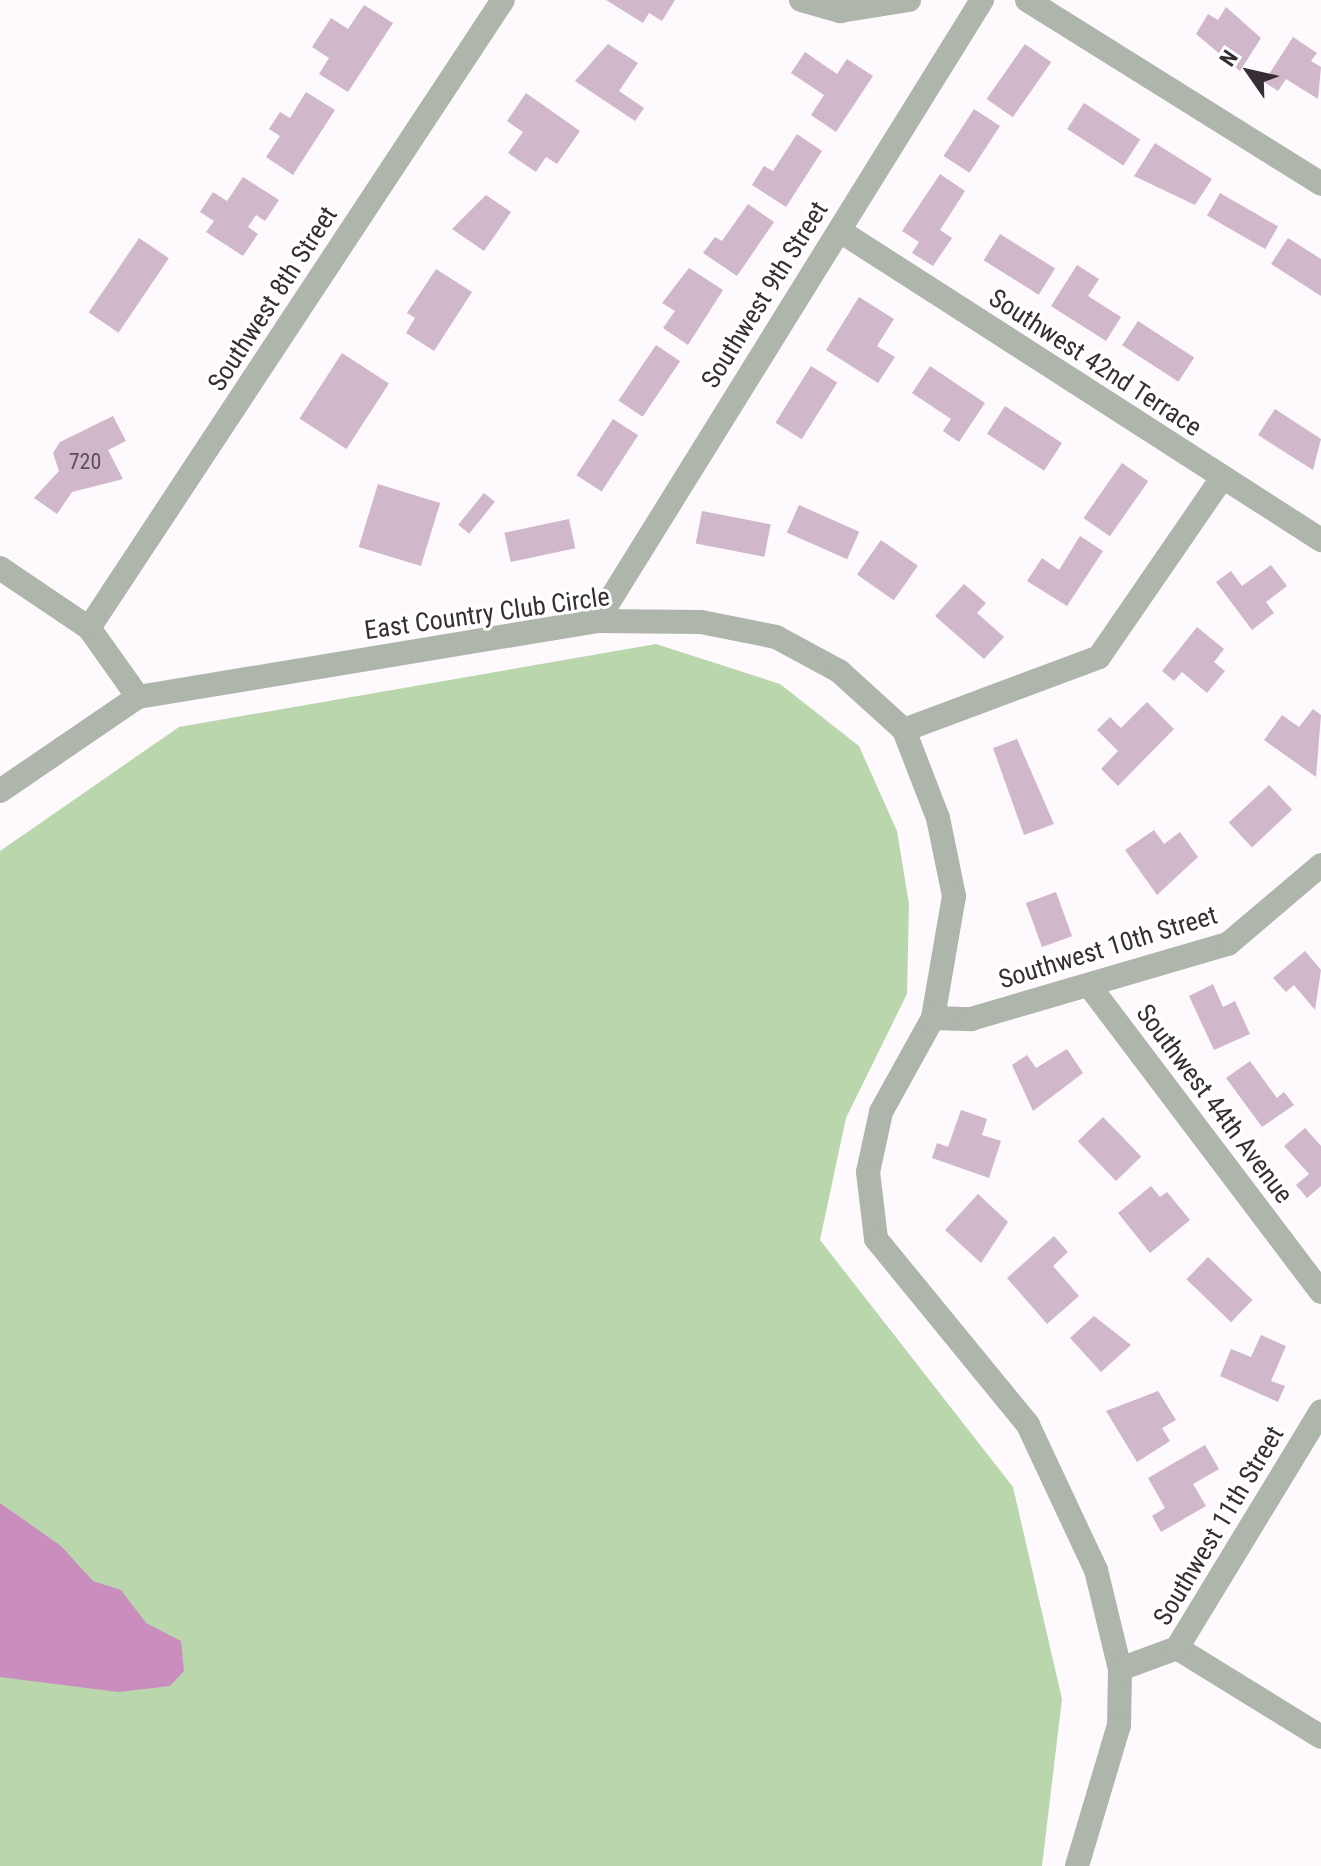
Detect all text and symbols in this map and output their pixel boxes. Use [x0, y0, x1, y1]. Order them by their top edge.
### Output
north arrow [1209, 32, 1289, 112]
text: N [1215, 46, 1243, 71]
street label: Southwest 9th Street [695, 196, 835, 394]
street label: Southwest 8th Street [202, 201, 344, 397]
street label: Southwest 42nd Terrace [983, 283, 1207, 443]
house number: 720 [69, 449, 101, 475]
street label: East Country Club Circle [362, 581, 612, 647]
street label: Southwest 10th Street [995, 900, 1221, 996]
street label: Southwest 44th Avenue [1129, 998, 1299, 1210]
street label: Southwest 11th Street [1147, 1421, 1291, 1631]

